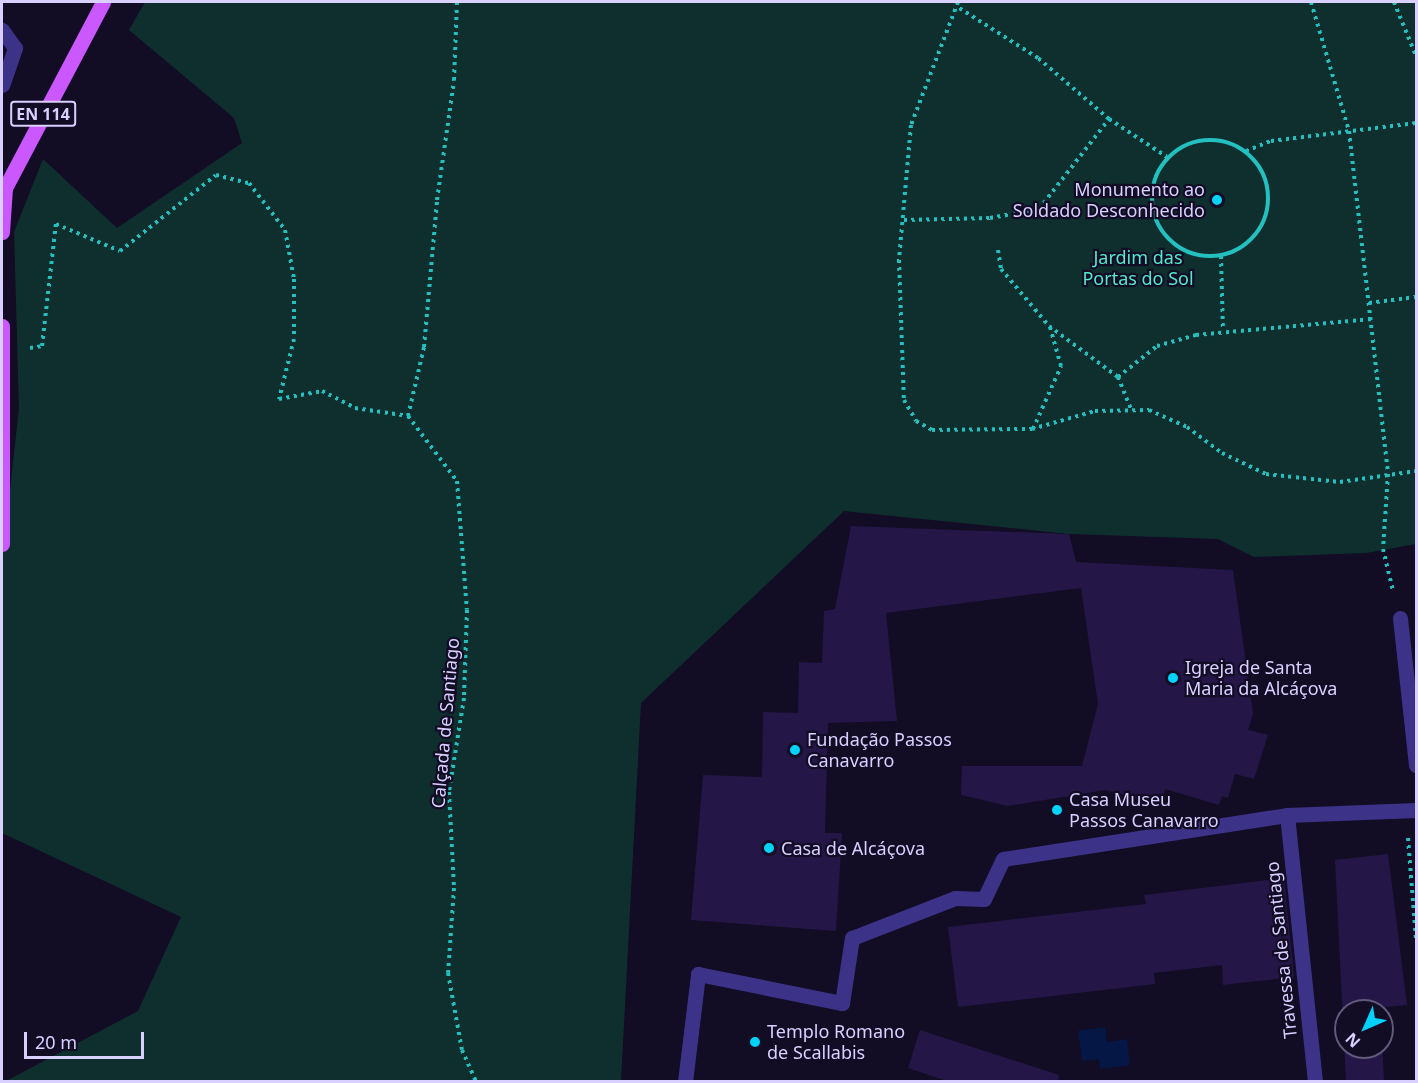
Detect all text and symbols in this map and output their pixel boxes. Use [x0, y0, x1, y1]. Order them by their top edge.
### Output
road number: EN 114 [10, 101, 76, 127]
place label: Monumento ao Soldado Desconhecido [1013, 179, 1205, 222]
marker: Monumento ao Soldado Desconhecido [1210, 193, 1224, 207]
park label: Jardim das Portas do Sol [1082, 247, 1194, 290]
street label: Calçada de Santiago [427, 637, 463, 809]
place label: Igreja de Santa Maria da Alcáçova [1185, 657, 1337, 700]
marker: Igreja de Santa Maria da Alcáçova [1166, 671, 1180, 685]
place label: Fundação Passos Canavarro [807, 729, 952, 771]
marker: Fundação Passos Canavarro [788, 743, 802, 757]
place label: Casa Museu Passos Canavarro [1069, 789, 1219, 832]
marker: Casa Museu Passos Canavarro [1050, 803, 1064, 817]
place label: Casa de Alcáçova [781, 837, 925, 859]
marker: Casa de Alcáçova [762, 841, 776, 855]
street label: Travessa de Santiago [1261, 860, 1301, 1040]
north arrow [1334, 999, 1394, 1059]
scale bar [27, 1020, 147, 1058]
place label: Templo Romano de Scallabis [767, 1021, 905, 1064]
text: N [1340, 1028, 1365, 1053]
text: 20 m [35, 1030, 77, 1054]
marker: Templo Romano de Scallabis [748, 1035, 762, 1049]

